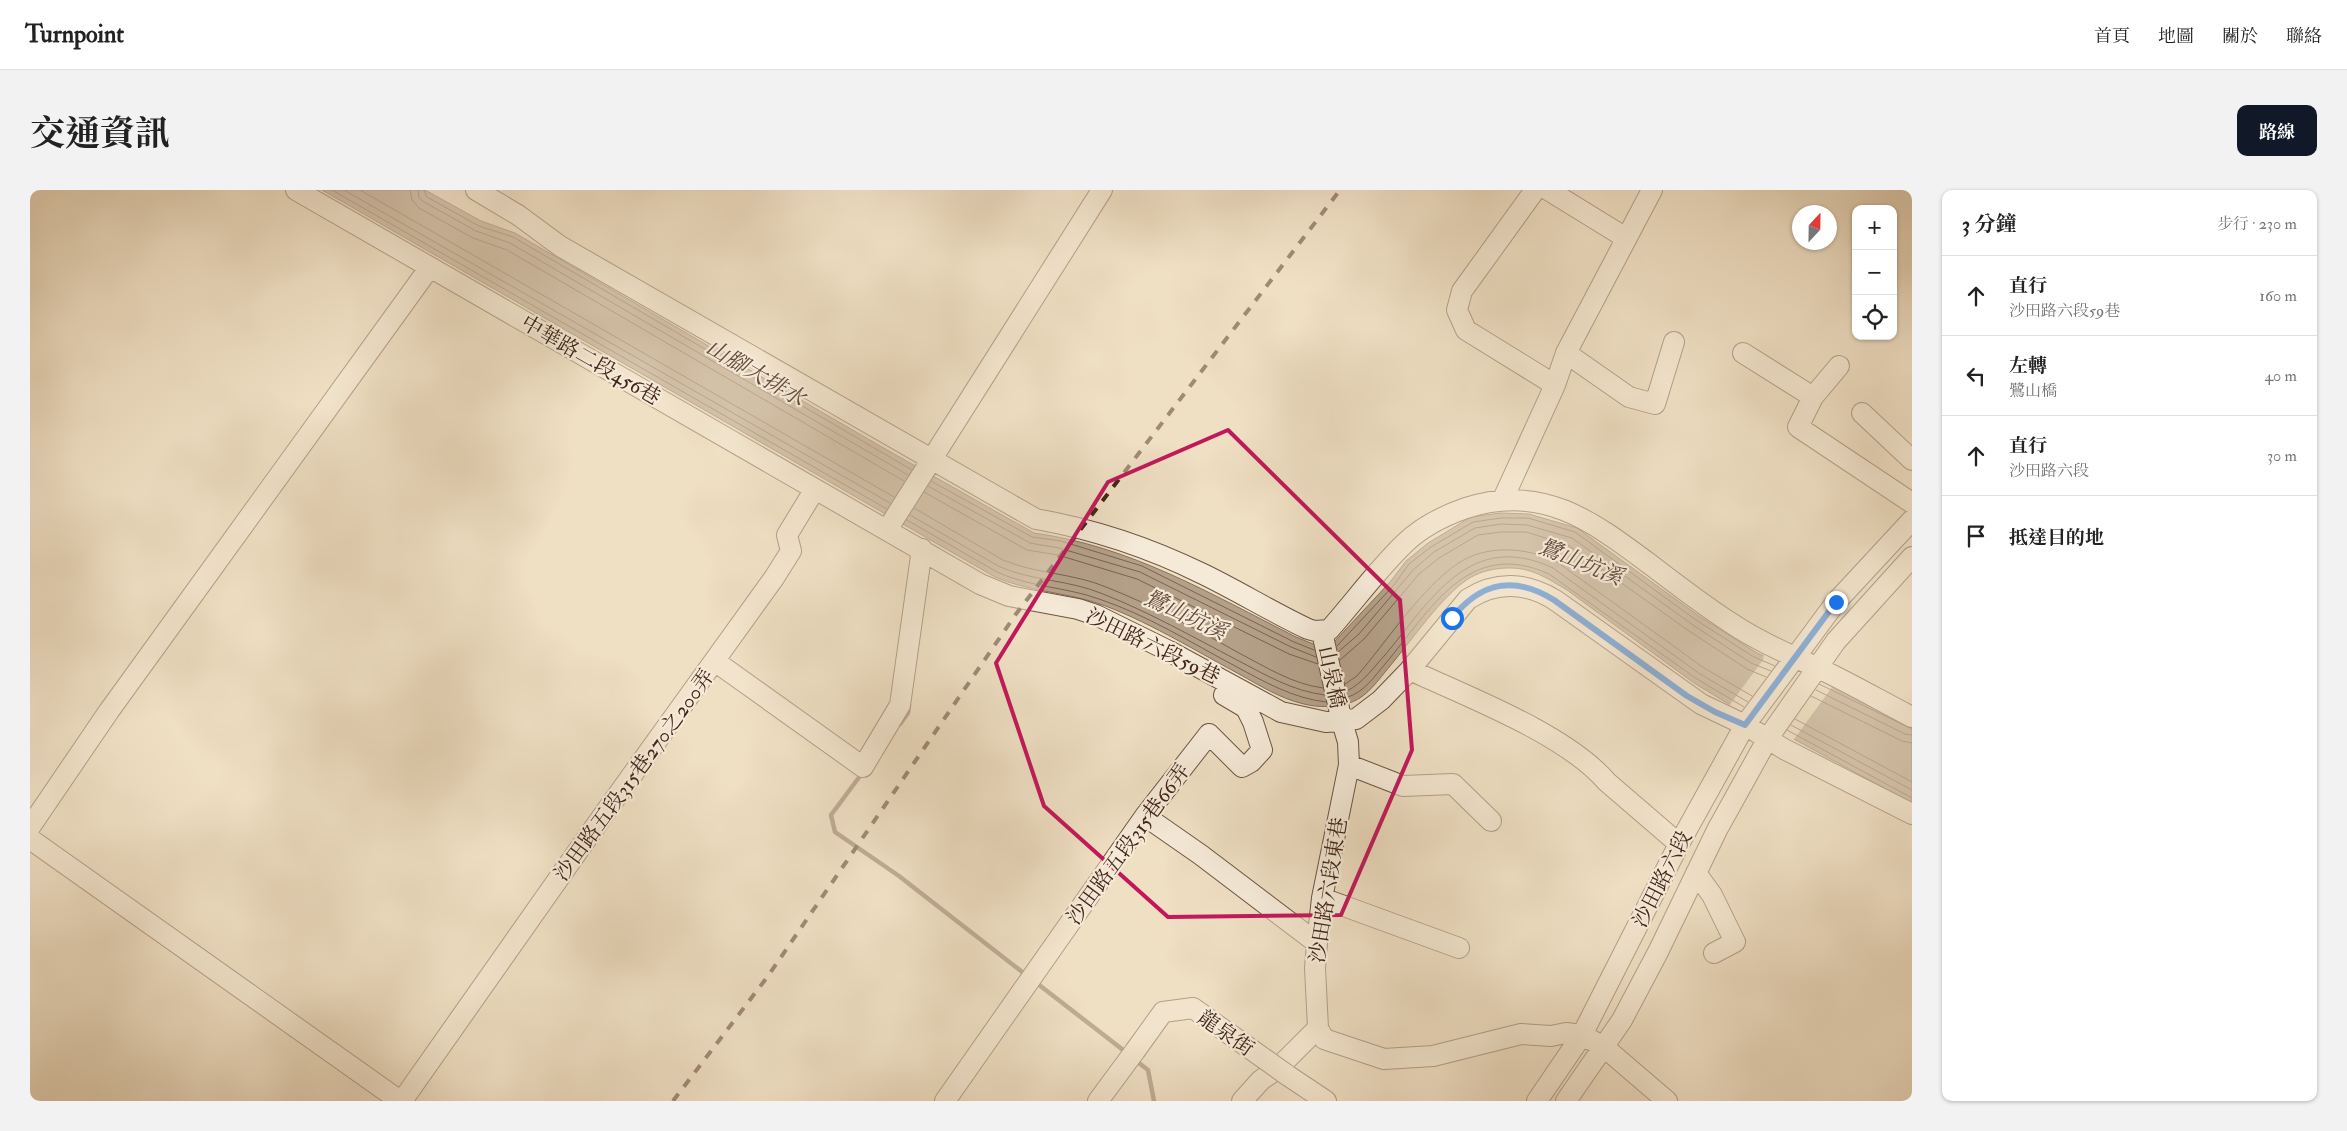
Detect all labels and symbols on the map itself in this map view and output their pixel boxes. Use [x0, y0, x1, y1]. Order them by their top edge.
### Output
north arrow [1792, 205, 1837, 250]
street label: 中華路二段456巷 [516, 309, 666, 411]
water label: 山腳大排水 [701, 333, 812, 413]
water label: 鷺山坑溪 [1535, 532, 1629, 592]
water label: 鷺山坑溪 [1140, 584, 1233, 647]
route end [1825, 591, 1848, 614]
street label: 沙田路六段59巷 [1081, 602, 1224, 691]
route start [1441, 607, 1464, 630]
street label: 山泉橋 [1312, 643, 1351, 711]
street label: 沙田路五段315巷270之200弄 [548, 664, 721, 887]
street label: 沙田路五段315巷66弄 [1061, 758, 1196, 930]
street label: 沙田路六段東巷 [1304, 815, 1353, 965]
street label: 沙田路六段 [1627, 826, 1698, 932]
street label: 龍泉街 [1192, 1004, 1259, 1063]

